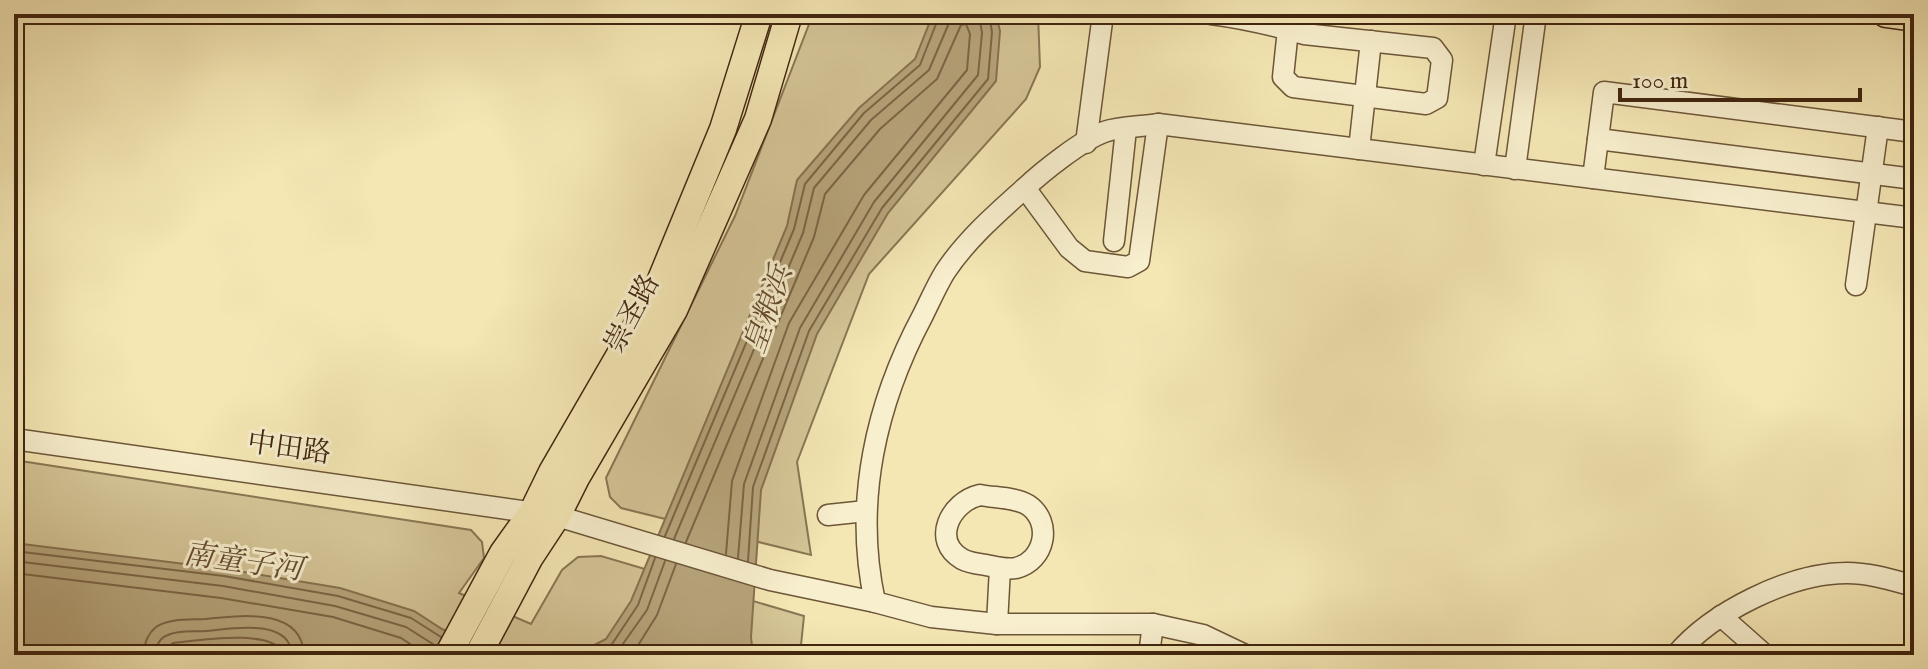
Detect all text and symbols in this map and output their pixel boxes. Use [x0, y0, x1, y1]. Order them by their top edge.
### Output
scale bar [1620, 52, 1860, 102]
text: 100 m [1632, 66, 1688, 97]
water label: 皇粮浜 [736, 259, 802, 359]
street label: 崇圣路 [598, 269, 668, 359]
street label: 中田路 [245, 426, 333, 472]
water label: 南童子河 [181, 536, 310, 591]

